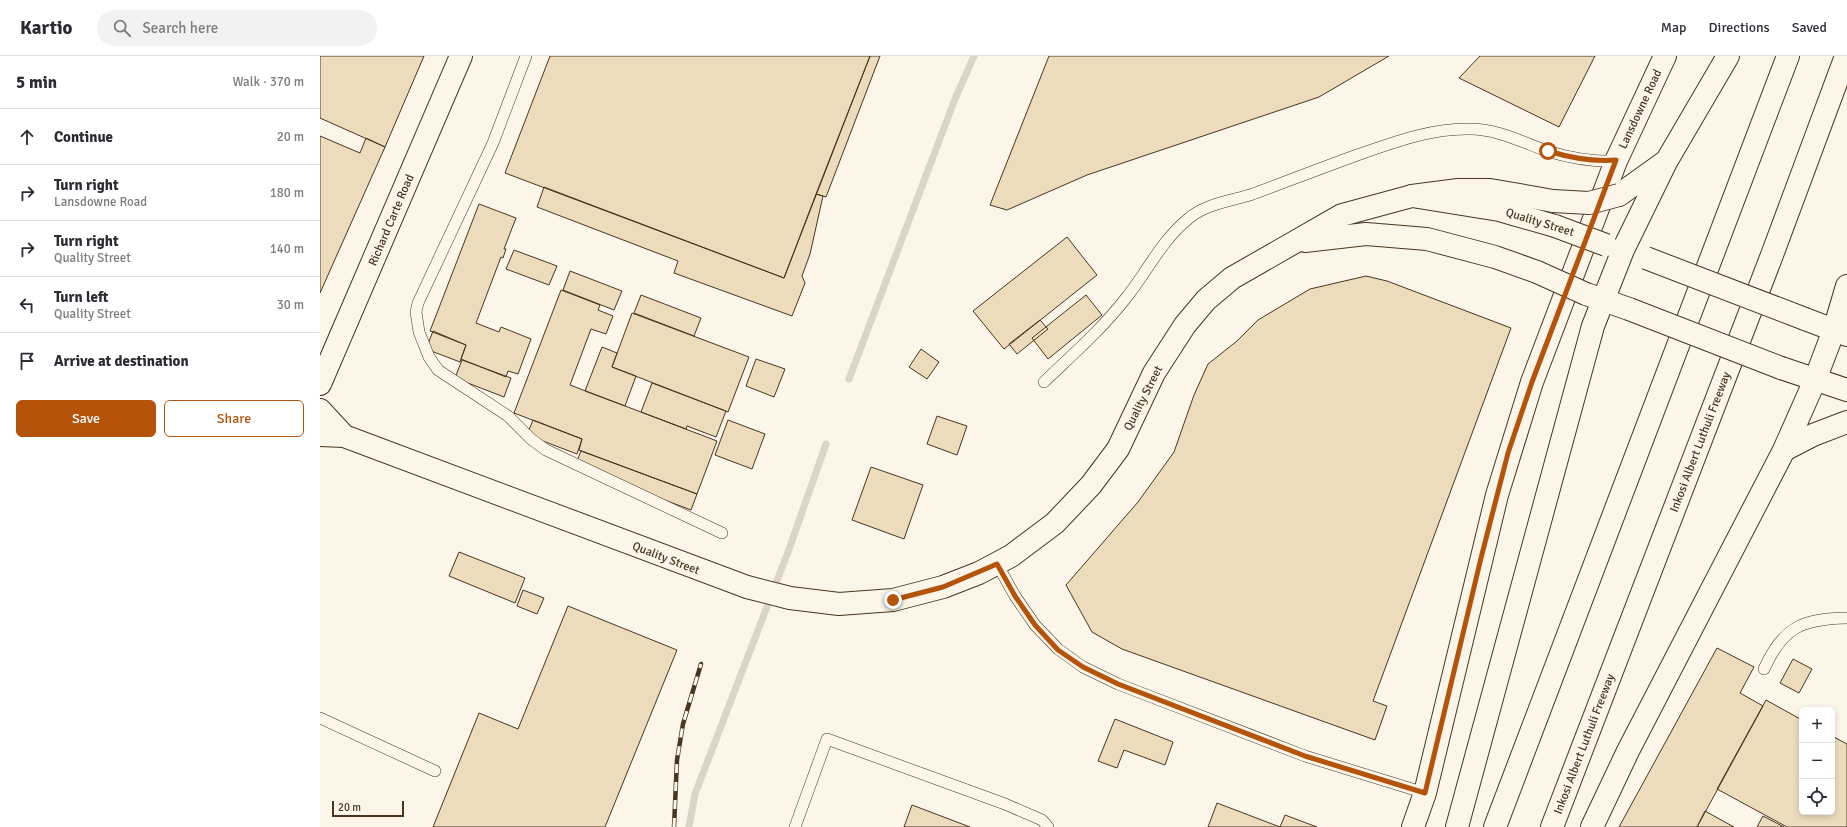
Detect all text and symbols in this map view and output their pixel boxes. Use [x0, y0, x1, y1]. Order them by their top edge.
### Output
search box [97, 10, 377, 46]
text: Kartio [20, 16, 73, 40]
icon: search [111, 17, 133, 39]
text: Search here [143, 19, 218, 37]
text: Map [1661, 19, 1687, 36]
text: Directions [1709, 19, 1770, 36]
text: Saved [1792, 19, 1827, 36]
street label: Lansdowne Road [1615, 67, 1665, 151]
text: 5 min [16, 72, 57, 93]
text: Walk · 370 m [233, 74, 304, 90]
icon: ahead [16, 126, 38, 148]
text: Continue [54, 128, 113, 146]
text: 20 m [277, 129, 304, 145]
route start [1539, 142, 1557, 160]
street label: Richard Carte Road [365, 172, 418, 268]
text: Turn right [54, 176, 119, 194]
icon: right [16, 182, 38, 204]
text: 180 m [270, 185, 304, 201]
text: Lansdowne Road [54, 194, 147, 210]
street label: Quality Street [1504, 205, 1576, 240]
text: Turn right [54, 232, 119, 250]
icon: right [16, 238, 38, 260]
text: 140 m [270, 241, 304, 257]
text: Quality Street [54, 250, 131, 266]
text: Turn left [54, 288, 108, 306]
icon: left [16, 294, 38, 316]
text: 30 m [277, 297, 304, 313]
text: Quality Street [54, 306, 131, 322]
icon: arrive [16, 350, 38, 372]
text: Arrive at destination [54, 352, 189, 370]
street label: Quality Street [1121, 363, 1166, 433]
street label: Inkosi Albert Luthuli Freeway [1667, 370, 1734, 514]
button: Save [16, 400, 156, 437]
button: Share [164, 400, 304, 437]
street label: Quality Street [630, 539, 702, 578]
route end [884, 591, 902, 609]
street label: Inkosi Albert Luthuli Freeway [1551, 672, 1618, 816]
map controls [1799, 707, 1835, 815]
button: + [1799, 707, 1835, 743]
button: − [1799, 743, 1835, 779]
button: locate [1799, 779, 1835, 815]
scale bar [332, 799, 404, 818]
text: 20 m [338, 801, 361, 814]

